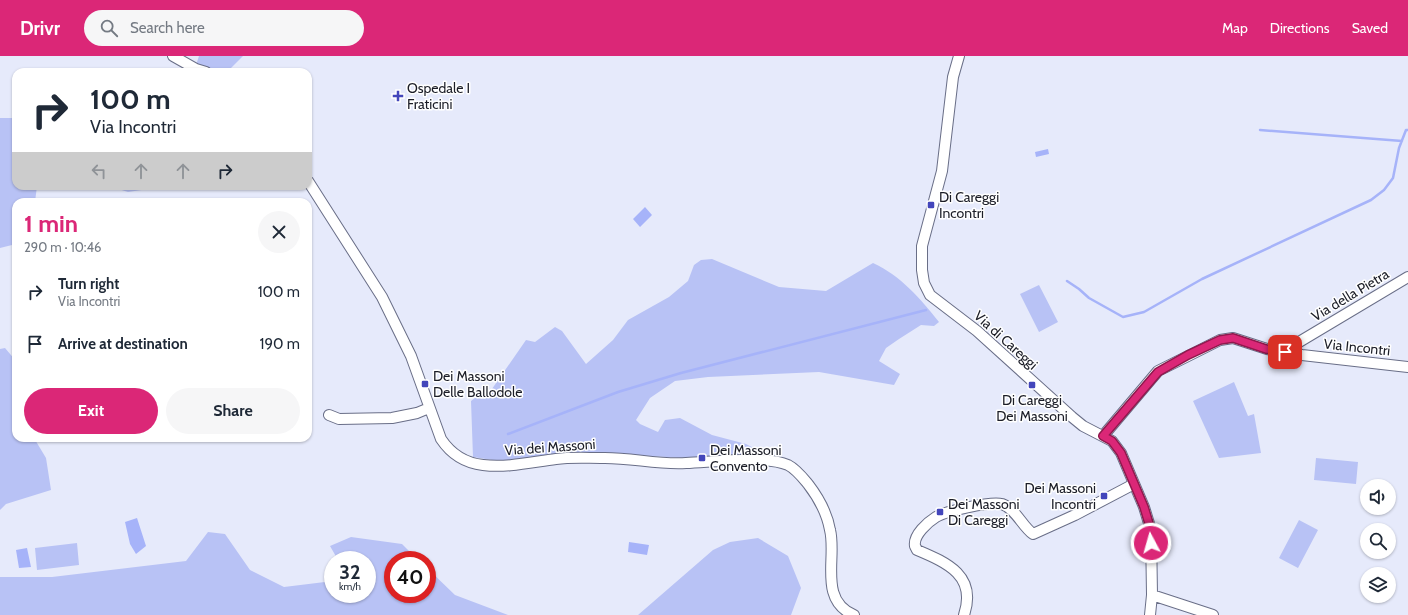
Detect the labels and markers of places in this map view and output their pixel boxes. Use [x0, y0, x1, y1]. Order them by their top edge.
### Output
place label: Ospedale I Fraticini [407, 79, 470, 113]
marker: Ospedale I Fraticini [392, 90, 404, 102]
place label: Di Careggi Incontri [939, 188, 999, 222]
marker: Di Careggi Incontri [926, 200, 936, 210]
pin [1268, 335, 1302, 369]
place label: Dei Massoni Delle Ballodole [433, 367, 522, 401]
marker: Dei Massoni Delle Ballodole [420, 379, 430, 389]
marker: Di Careggi Dei Massoni [1027, 380, 1037, 390]
place label: Di Careggi Dei Massoni [996, 391, 1068, 425]
place label: Dei Massoni Convento [710, 441, 782, 475]
marker: Dei Massoni Convento [697, 453, 707, 463]
place label: Dei Massoni Incontri [1025, 479, 1096, 513]
marker: Dei Massoni Incontri [1099, 491, 1109, 501]
place label: Dei Massoni Di Careggi [948, 495, 1020, 529]
marker: Dei Massoni Di Careggi [935, 507, 945, 517]

